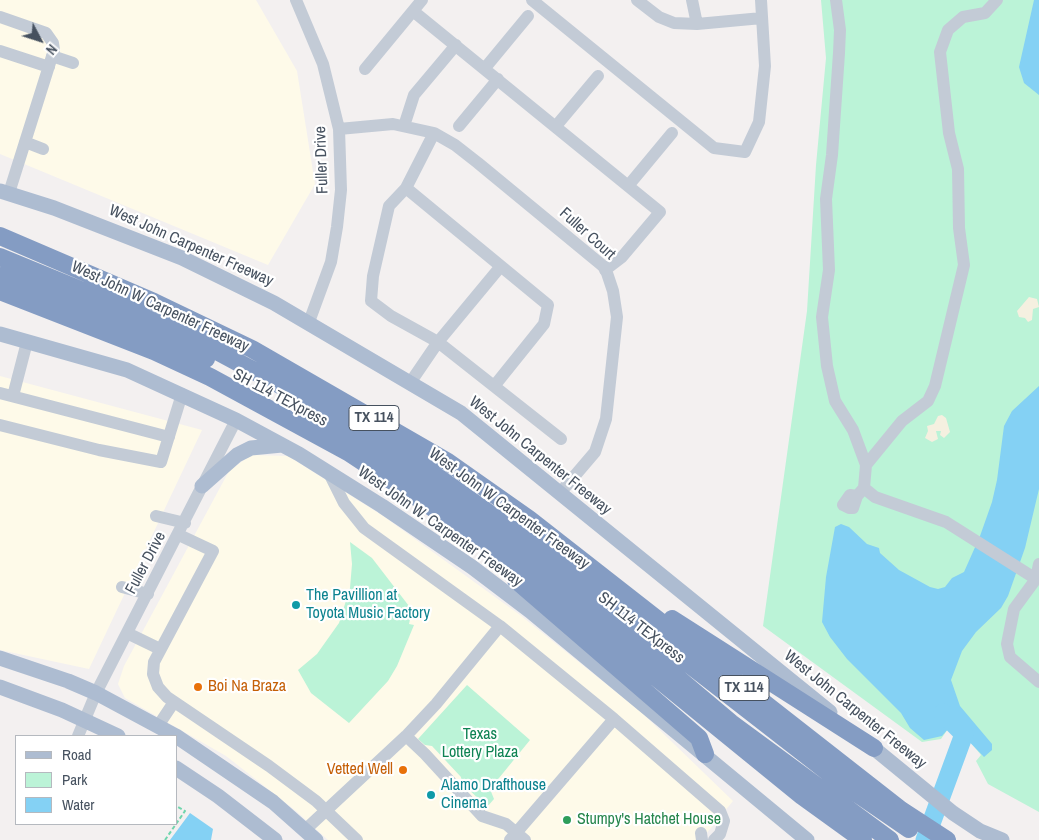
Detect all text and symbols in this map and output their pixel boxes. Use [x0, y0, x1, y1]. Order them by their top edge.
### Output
north arrow [15, 15, 65, 65]
text: N [42, 41, 61, 59]
street label: Fuller Drive [311, 126, 333, 194]
street label: West John Carpenter Freeway [106, 201, 276, 291]
street label: Fuller Court [555, 204, 619, 264]
street label: West John W Carpenter Freeway [68, 257, 252, 357]
street label: SH 114 TEXpress [230, 365, 330, 431]
street label: West John Carpenter Freeway [465, 393, 615, 519]
road number: TX 114 [349, 406, 399, 430]
street label: West John W Carpenter Freeway [425, 444, 593, 574]
street label: West John W. Carpenter Freeway [354, 463, 526, 591]
street label: Fuller Drive [122, 529, 170, 597]
place label: The Pavillion at Toyota Music Factory [306, 586, 430, 624]
street label: SH 114 TEXpress [594, 588, 688, 668]
marker: The Pavillion at Toyota Music Factory [290, 599, 302, 611]
street label: West John Carpenter Freeway [780, 647, 930, 773]
road number: TX 114 [719, 676, 769, 700]
place label: Boi Na Braza [208, 677, 286, 697]
marker: Boi Na Braza [192, 681, 204, 693]
park label: Texas Lottery Plaza [442, 725, 518, 763]
legend [15, 735, 178, 825]
text: Road [62, 744, 91, 765]
place label: Vetted Well [327, 760, 393, 780]
marker: Vetted Well [397, 764, 409, 776]
text: Park [62, 769, 87, 790]
place label: Alamo Drafthouse Cinema [441, 776, 546, 814]
marker: Alamo Drafthouse Cinema [425, 789, 437, 801]
text: Water [62, 794, 94, 815]
place label: Stumpy's Hatchet House [577, 810, 721, 830]
marker: Stumpy's Hatchet House [561, 814, 573, 826]

